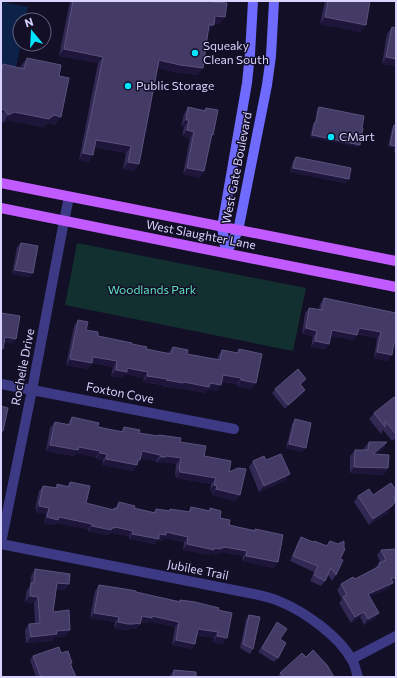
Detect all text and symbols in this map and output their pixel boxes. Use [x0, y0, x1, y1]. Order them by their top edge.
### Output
north arrow [12, 12, 52, 52]
text: N [23, 15, 35, 29]
place label: Squeaky Clean South [203, 38, 269, 66]
marker: Squeaky Clean South [190, 48, 200, 58]
place label: Public Storage [136, 78, 214, 92]
marker: Public Storage [123, 81, 133, 91]
street label: West Gate Boulevard [218, 111, 254, 225]
place label: CMart [339, 129, 375, 143]
marker: CMart [326, 132, 336, 142]
street label: West Slaughter Lane [145, 217, 257, 252]
park label: Woodlands Park [108, 282, 197, 296]
street label: Rochelle Drive [8, 327, 36, 406]
street label: Foxton Cove [85, 379, 155, 405]
street label: Jubilee Trail [166, 556, 230, 583]

